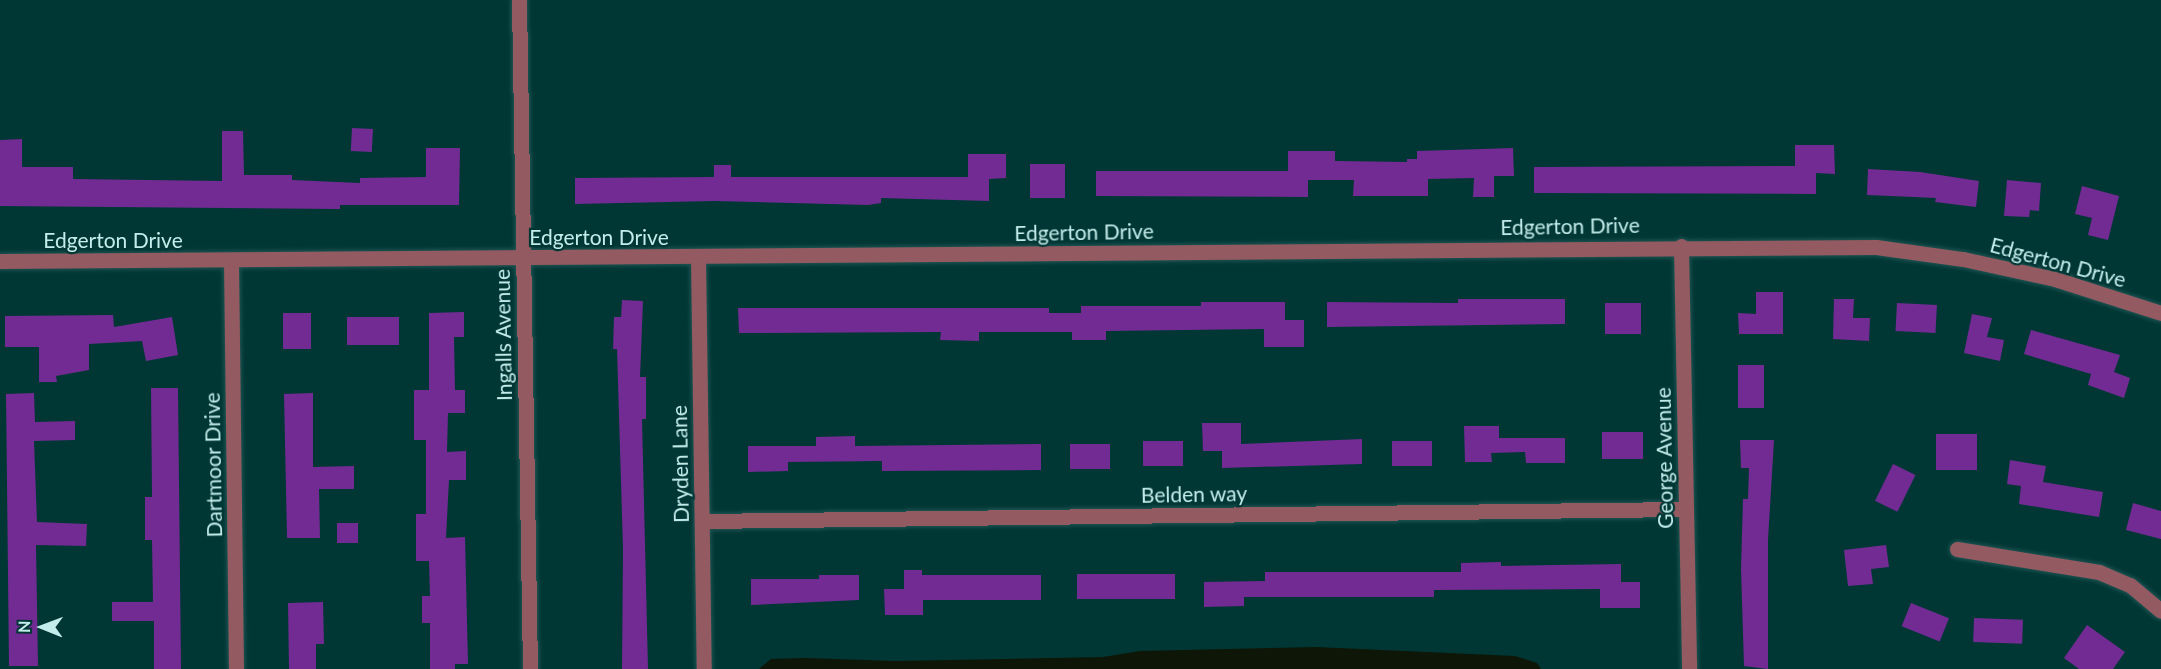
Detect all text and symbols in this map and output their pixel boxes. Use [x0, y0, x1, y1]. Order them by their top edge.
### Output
street label: Edgerton Drive [1500, 212, 1640, 240]
street label: Edgerton Drive [1014, 218, 1154, 246]
street label: Edgerton Drive [529, 224, 669, 250]
street label: Edgerton Drive [43, 227, 183, 253]
street label: Edgerton Drive [1987, 232, 2129, 292]
street label: Ingalls Avenue [489, 268, 517, 402]
street label: George Avenue [1650, 387, 1678, 529]
street label: Dartmoor Drive [199, 392, 227, 538]
street label: Dryden Lane [666, 405, 694, 523]
street label: Belden way [1140, 480, 1248, 508]
north arrow [12, 597, 72, 657]
text: N [14, 620, 33, 633]

